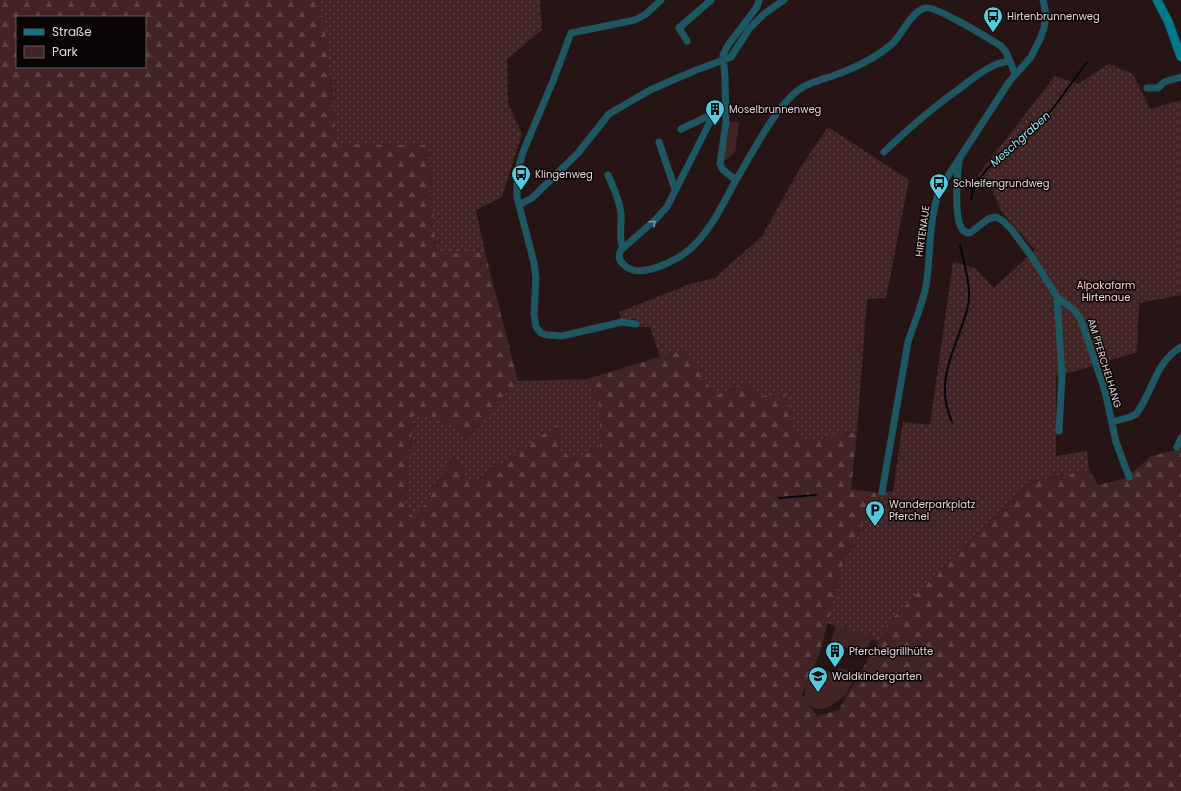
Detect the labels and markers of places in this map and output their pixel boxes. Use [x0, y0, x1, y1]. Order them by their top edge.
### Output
bus stop icon: Hirtenbrunnenweg [982, 5, 1004, 33]
place label: Hirtenbrunnenweg [1007, 9, 1100, 24]
building icon: Moselbrunnenweg [704, 98, 726, 126]
place label: Moselbrunnenweg [729, 102, 821, 117]
bus stop icon: Klingenweg [510, 163, 532, 191]
place label: Klingenweg [535, 167, 593, 182]
bus stop icon: Schleifengrundweg [928, 172, 950, 200]
place label: Schleifengrundweg [953, 176, 1050, 191]
place label: Wanderparkplatz Pferchel [889, 497, 976, 524]
parking icon: Wanderparkplatz Pferchel [864, 499, 886, 527]
building icon: Pferchelgrillhütte [824, 640, 846, 668]
place label: Pferchelgrillhütte [849, 644, 933, 659]
school or university icon: Waldkindergarten [807, 665, 829, 693]
place label: Waldkindergarten [832, 669, 922, 684]

